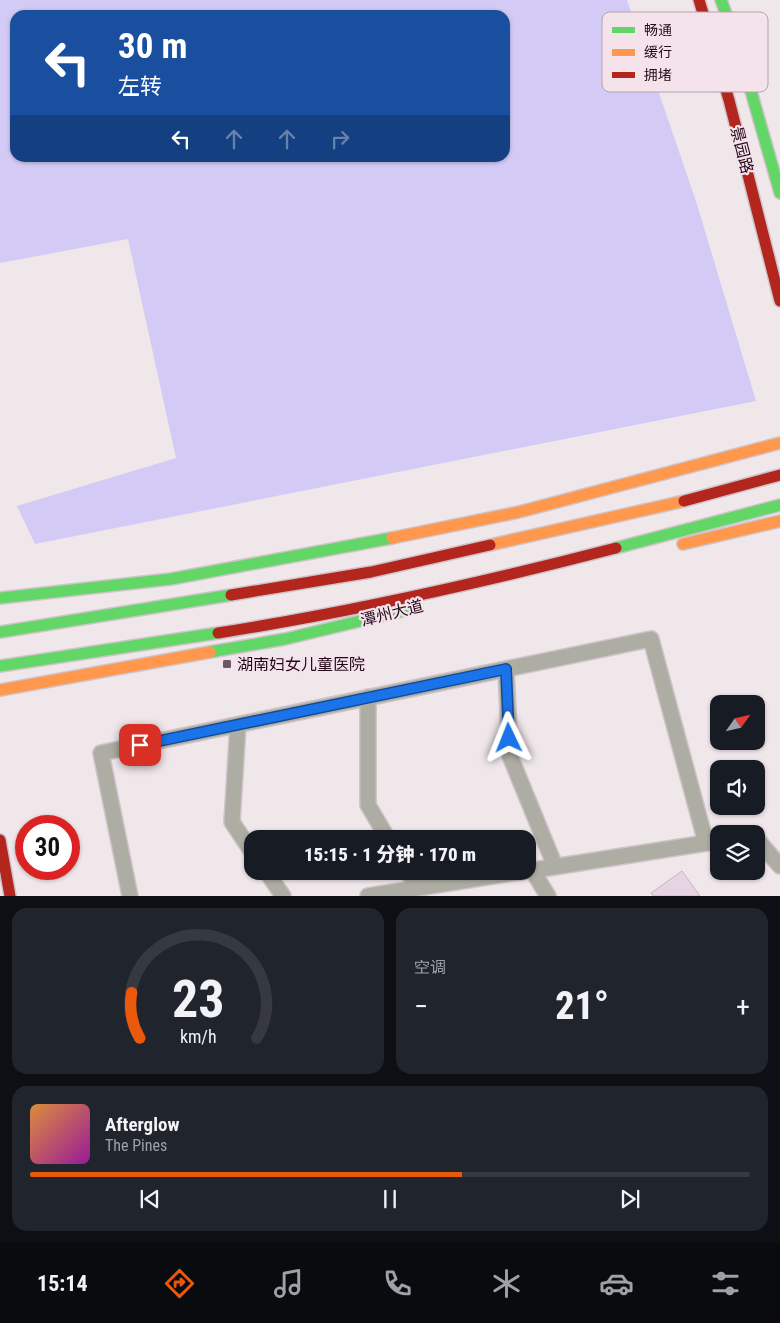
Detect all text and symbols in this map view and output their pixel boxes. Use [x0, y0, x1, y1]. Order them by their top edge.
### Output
legend [602, 12, 768, 92]
text: 畅通 [644, 22, 672, 38]
text: 30 m [118, 26, 187, 67]
icon: left [35, 30, 100, 95]
text: 缓行 [644, 44, 672, 60]
text: 拥堵 [644, 67, 672, 83]
text: 左转 [118, 74, 162, 99]
street label: 景园路 [727, 124, 757, 176]
icon: left [167, 125, 195, 153]
icon: ahead [220, 125, 248, 153]
icon: ahead [273, 125, 301, 153]
icon: right [326, 125, 354, 153]
street label: 潭州大道 [359, 596, 425, 630]
place label: 湖南妇女儿童医院 [237, 655, 365, 674]
marker: 湖南妇女儿童医院 [221, 658, 233, 670]
north arrow [710, 695, 765, 750]
map controls [710, 695, 765, 880]
position arrow [482, 711, 534, 763]
pin [119, 724, 161, 766]
icon: arrive [126, 731, 154, 759]
button: sound [710, 760, 765, 815]
speed limit sign: 30 [15, 815, 80, 880]
button: layers [710, 825, 765, 880]
text: 15:15 · 1 分钟 · 170 m [304, 843, 476, 866]
text: 空调 [414, 958, 446, 977]
text: 23 [172, 969, 224, 1030]
text: 21° [555, 984, 609, 1028]
text: − [414, 990, 428, 1023]
text: + [736, 990, 750, 1023]
text: km/h [180, 1026, 216, 1047]
text: Afterglow [105, 1113, 179, 1136]
text: The Pines [105, 1136, 167, 1155]
icon: previous [136, 1185, 164, 1213]
icon: pause [376, 1185, 404, 1213]
icon: next [616, 1185, 644, 1213]
icon: directions [162, 1266, 197, 1301]
icon: music [271, 1266, 306, 1301]
icon: phone [380, 1266, 415, 1301]
icon: climate [489, 1266, 524, 1301]
icon: car [599, 1266, 634, 1301]
icon: filters [708, 1266, 743, 1301]
text: 15:14 [37, 1271, 88, 1296]

